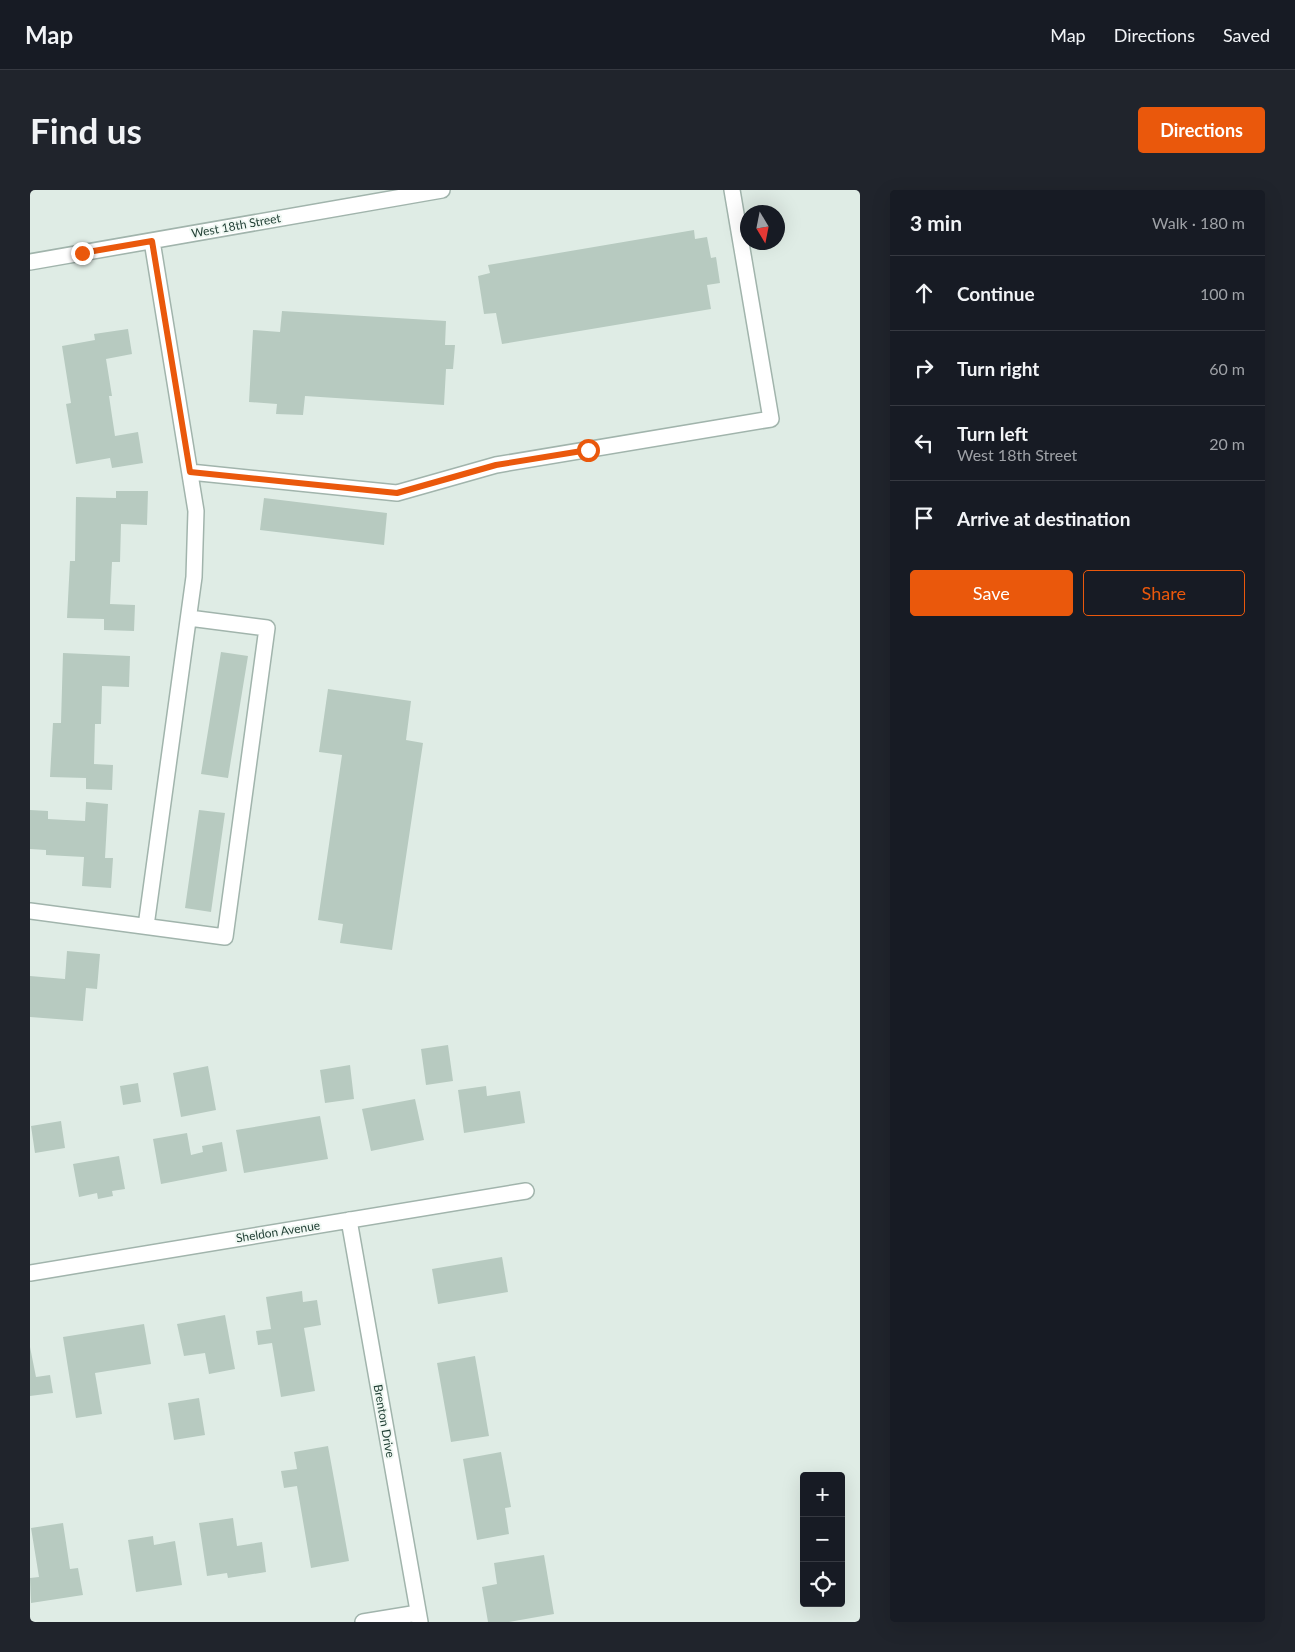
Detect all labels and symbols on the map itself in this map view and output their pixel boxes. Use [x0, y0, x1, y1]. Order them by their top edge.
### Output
north arrow [740, 205, 785, 250]
street label: West 18th Street [190, 210, 282, 241]
route end [71, 242, 94, 265]
route start [577, 439, 600, 462]
street label: Sheldon Avenue [235, 1217, 321, 1246]
street label: Brenton Drive [371, 1383, 398, 1459]

